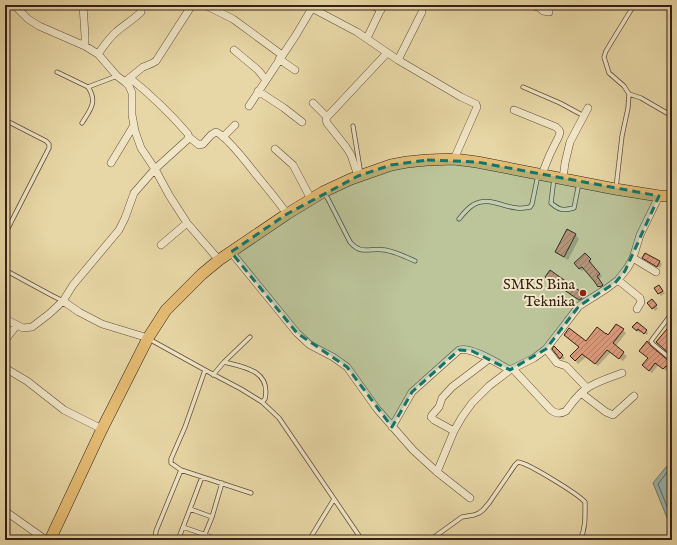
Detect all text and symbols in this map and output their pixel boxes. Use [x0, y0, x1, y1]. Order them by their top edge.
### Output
place label: SMKS Bina Teknika [503, 275, 576, 311]
marker: SMKS Bina Teknika [578, 288, 588, 298]

